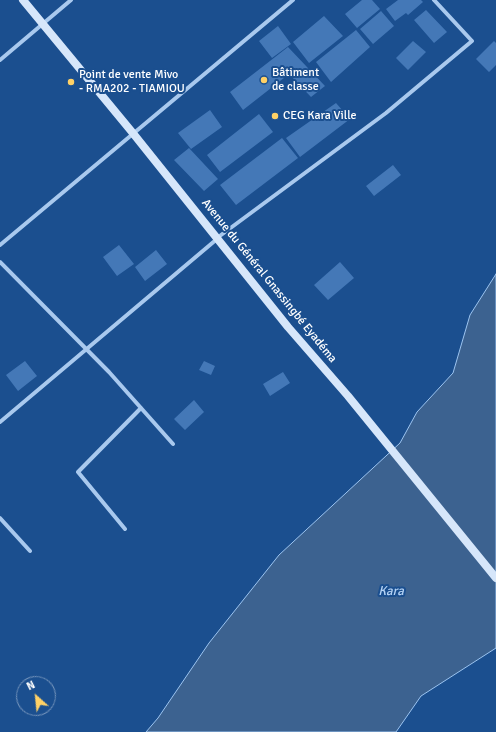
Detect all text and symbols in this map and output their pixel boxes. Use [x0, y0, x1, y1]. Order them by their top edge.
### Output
place label: Bâtiment de classe [272, 66, 319, 94]
place label: Point de vente Mivo - RMA202 - TIAMIOU [79, 68, 185, 96]
marker: Bâtiment de classe [259, 75, 269, 85]
marker: Point de vente Mivo - RMA202 - TIAMIOU [66, 77, 76, 87]
place label: CEG Kara Ville [283, 109, 357, 123]
marker: CEG Kara Ville [270, 111, 280, 121]
street label: Avenue du Général Gnassingbé Eyadéma [198, 196, 340, 366]
water label: Kara [378, 584, 404, 600]
north arrow [16, 676, 56, 716]
text: N [24, 678, 37, 693]

